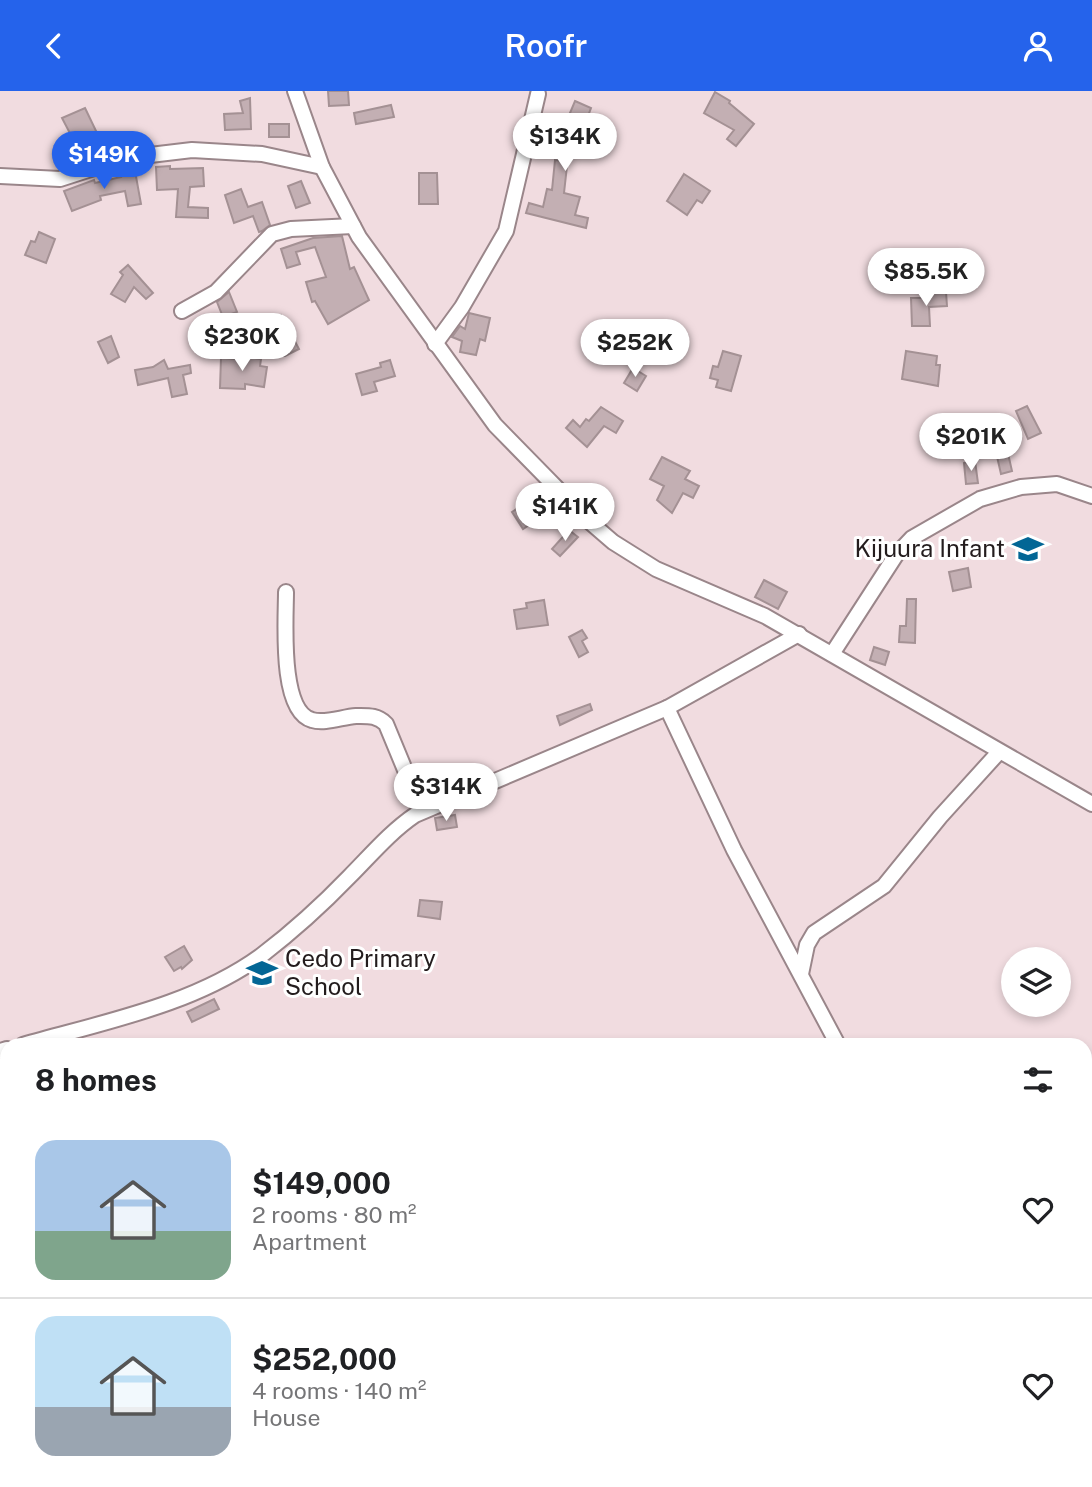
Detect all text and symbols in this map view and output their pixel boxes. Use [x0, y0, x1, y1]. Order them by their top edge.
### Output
icon: back [35, 27, 73, 65]
text: Roofr [505, 27, 588, 64]
icon: person [1019, 27, 1057, 65]
pin: $134K [516, 113, 614, 173]
text: $134K [529, 122, 601, 149]
pin: $149K [55, 132, 153, 191]
text: $149K [68, 140, 140, 167]
pin: $85.5K [869, 249, 983, 308]
text: $85.5K [884, 257, 968, 284]
pin: $230K [193, 313, 291, 373]
pin: $252K [586, 320, 684, 379]
text: $230K [204, 322, 280, 349]
text: $252K [597, 328, 673, 355]
pin: $201K [922, 413, 1020, 473]
text: $201K [935, 422, 1007, 449]
pin: $141K [516, 483, 614, 543]
text: $141K [532, 492, 598, 519]
school or university icon: Kijuura Infant [1011, 532, 1045, 566]
place label: Kijuura Infant [855, 534, 1005, 562]
pin: $314K [397, 763, 495, 823]
text: $314K [410, 772, 482, 799]
place label: Cedo Primary School [285, 944, 436, 1000]
map controls [1001, 947, 1071, 1017]
button: layers [1001, 947, 1071, 1017]
school or university icon: Cedo Primary School [245, 956, 279, 990]
icon: filters [1019, 1061, 1057, 1099]
text: 8 homes [35, 1062, 157, 1098]
text: $149,000 [252, 1165, 391, 1201]
icon: home [91, 1168, 175, 1252]
icon: heart [1019, 1191, 1057, 1229]
text: 2 rooms · 80 m² [252, 1201, 417, 1228]
text: Apartment [252, 1228, 367, 1255]
text: $252,000 [252, 1341, 397, 1377]
icon: home [91, 1344, 175, 1428]
icon: heart [1019, 1367, 1057, 1405]
text: 4 rooms · 140 m² [252, 1377, 426, 1404]
text: House [252, 1404, 320, 1431]

